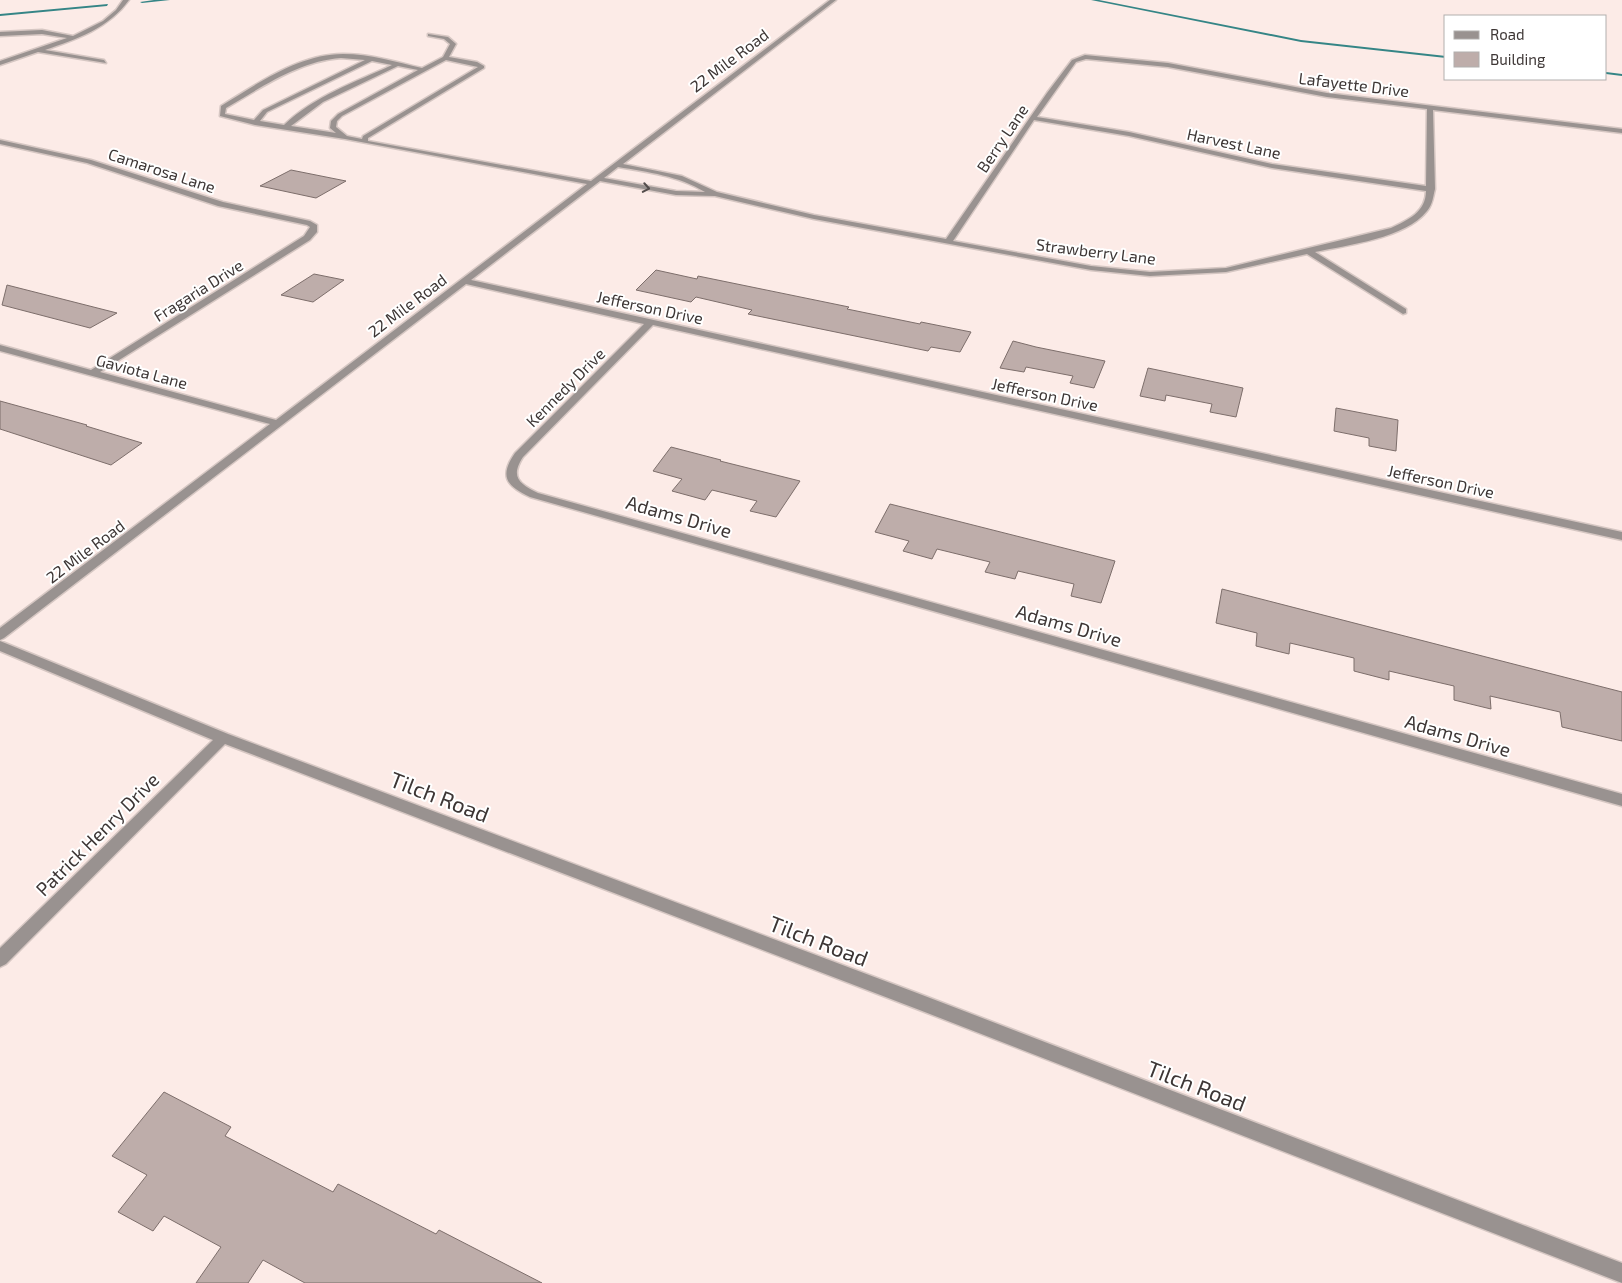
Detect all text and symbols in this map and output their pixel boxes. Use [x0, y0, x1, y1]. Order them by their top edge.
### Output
legend [1444, 15, 1607, 80]
street label: 22 Mile Road [686, 24, 772, 96]
text: Road [1490, 25, 1525, 43]
text: Building [1490, 50, 1546, 68]
street label: Lafayette Drive [1298, 68, 1410, 100]
street label: Berry Lane [972, 100, 1032, 176]
street label: Harvest Lane [1185, 124, 1283, 162]
street label: Camarosa Lane [106, 144, 218, 196]
one-way arrow [641, 182, 650, 192]
street label: Strawberry Lane [1035, 234, 1157, 268]
street label: Fragaria Drive [150, 255, 246, 325]
street label: 22 Mile Road [364, 269, 450, 341]
street label: Jefferson Drive [595, 286, 705, 328]
street label: Kennedy Drive [522, 344, 608, 430]
street label: Gaviota Lane [94, 350, 190, 392]
street label: Jefferson Drive [990, 373, 1100, 415]
street label: Jefferson Drive [1386, 460, 1496, 502]
street label: Adams Drive [624, 490, 734, 542]
street label: 22 Mile Road [42, 515, 128, 587]
street label: Adams Drive [1014, 599, 1124, 651]
street label: Adams Drive [1403, 709, 1513, 761]
street label: Tilch Road [387, 765, 493, 827]
street label: Patrick Henry Drive [31, 768, 163, 900]
street label: Tilch Road [766, 909, 872, 971]
street label: Tilch Road [1144, 1054, 1250, 1116]

